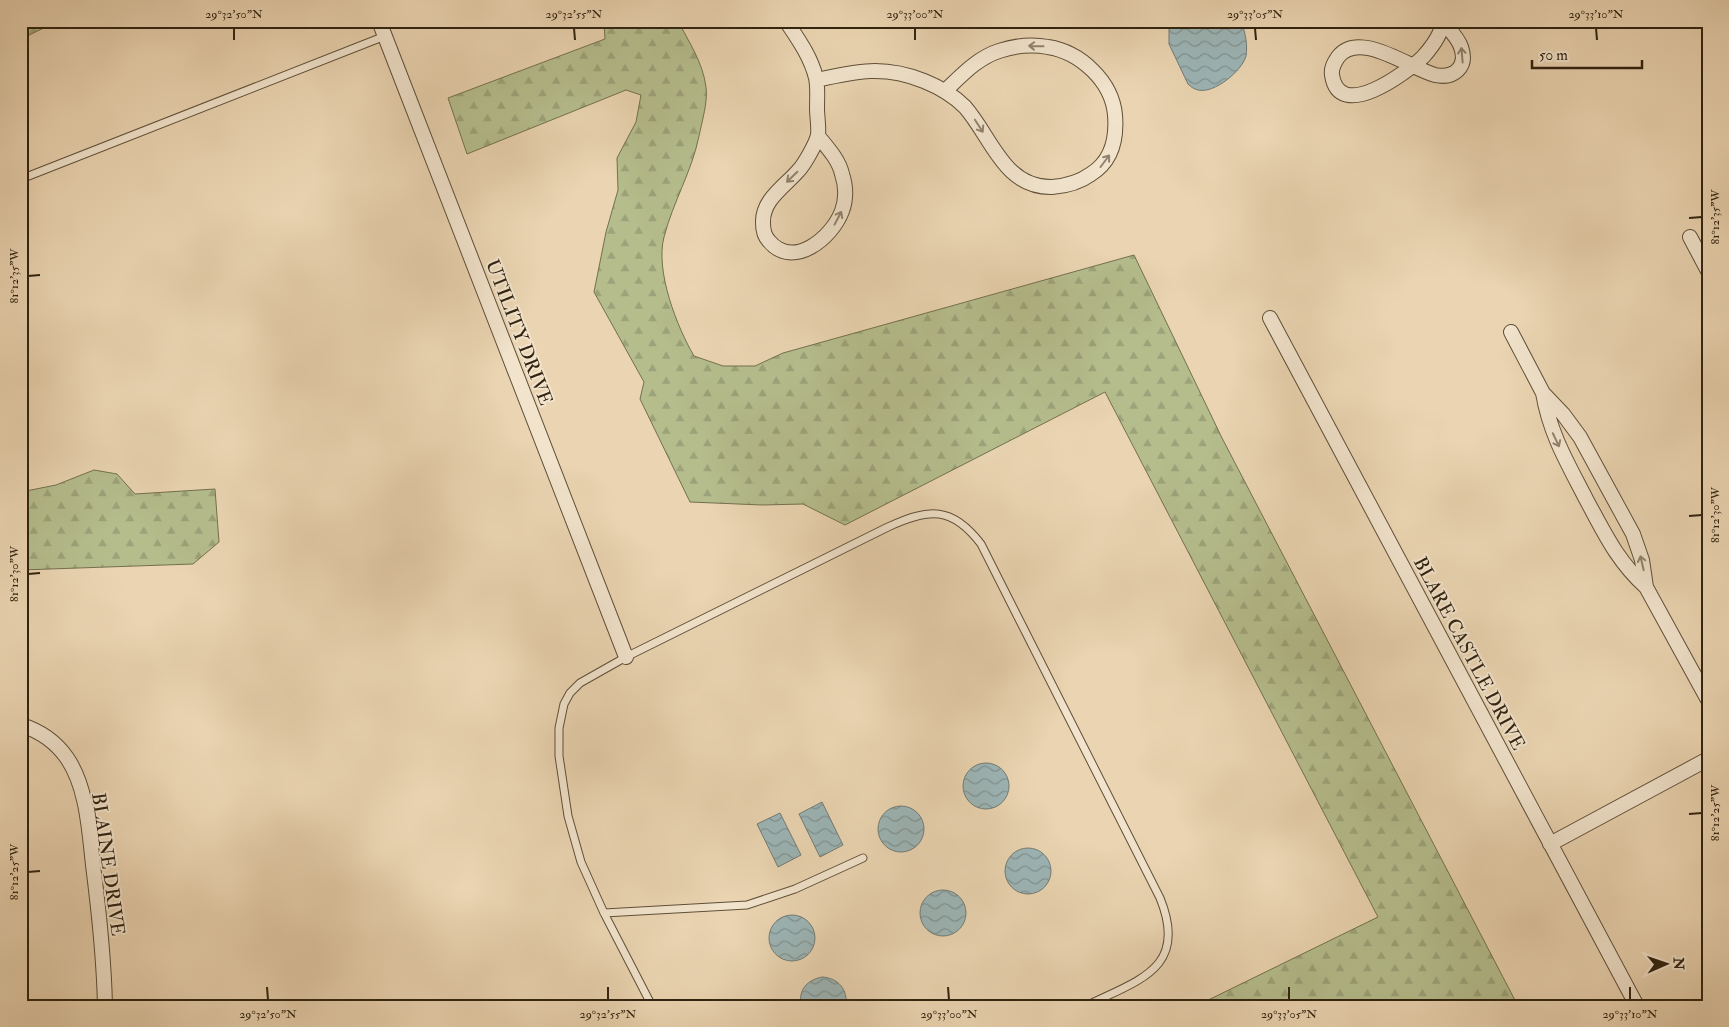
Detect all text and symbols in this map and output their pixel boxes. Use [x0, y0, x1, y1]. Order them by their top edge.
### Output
text: 29°32'50"N [205, 7, 263, 22]
text: 29°32'55"N [546, 7, 603, 22]
text: 29°33'00"N [886, 7, 944, 22]
text: 29°33'05"N [1227, 7, 1283, 22]
text: 29°33'10"N [1568, 7, 1624, 22]
scale bar [1532, 38, 1642, 70]
one-way arrow [1028, 42, 1044, 51]
text: 50 m [1539, 46, 1568, 65]
one-way arrow [1457, 47, 1466, 63]
one-way arrow [974, 118, 984, 132]
one-way arrow [1100, 154, 1110, 168]
one-way arrow [786, 171, 798, 183]
text: 81°12'35"W [1708, 189, 1723, 244]
one-way arrow [833, 211, 843, 226]
text: 81°12'35"W [7, 248, 22, 303]
street label: UTILITY DRIVE [480, 256, 558, 409]
one-way arrow [1552, 432, 1561, 447]
text: 81°12'30"W [1708, 486, 1723, 543]
text: 81°12'30"W [7, 545, 22, 602]
street label: BLARE CASTLE DRIVE [1408, 553, 1530, 755]
one-way arrow [1637, 555, 1646, 571]
text: 81°12'25"W [1708, 784, 1723, 841]
street label: BLAINE DRIVE [86, 791, 130, 938]
text: 81°12'25"W [7, 843, 22, 900]
north arrow [1642, 940, 1692, 990]
text: N [1670, 956, 1687, 971]
text: 29°32'50"N [239, 1007, 297, 1022]
text: 29°32'55"N [580, 1007, 637, 1022]
text: 29°33'00"N [920, 1007, 978, 1022]
text: 29°33'05"N [1261, 1007, 1317, 1022]
text: 29°33'10"N [1602, 1007, 1658, 1022]

